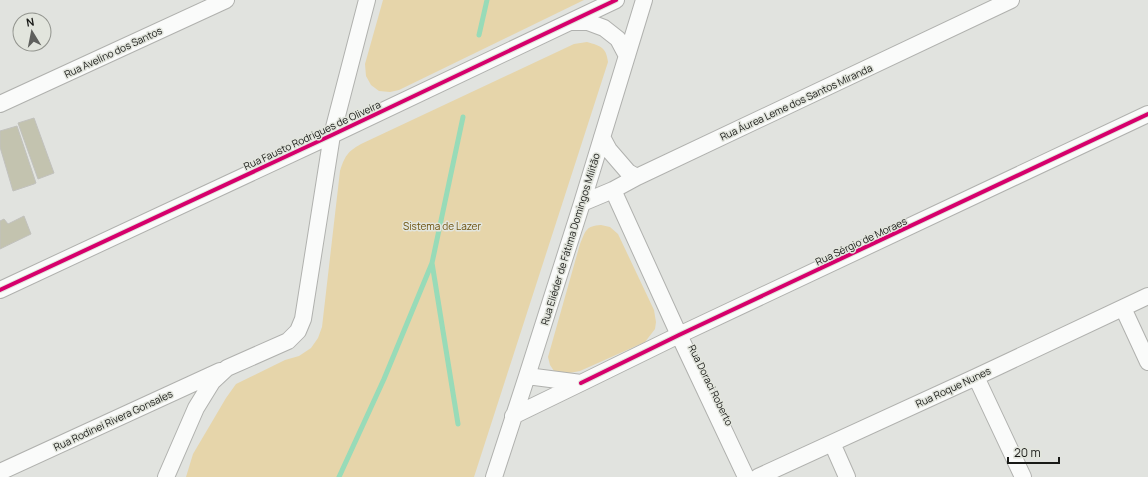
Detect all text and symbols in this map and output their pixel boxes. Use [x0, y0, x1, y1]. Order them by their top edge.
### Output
north arrow [12, 12, 52, 52]
text: N [25, 14, 35, 30]
street label: Rua Avelino dos Santos [62, 23, 164, 81]
street label: Rua Áurea Leme dos Santos Miranda [718, 60, 874, 144]
street label: Rua Fausto Rodrigues de Oliveira [241, 97, 383, 173]
street label: Rua Eliéder de Fátima Domingos Militão [537, 151, 603, 327]
street label: Rua Sérgio de Moraes [813, 214, 909, 268]
park label: Sistema de Lazer [403, 219, 481, 233]
street label: Rua Doraci Roberto [685, 342, 737, 428]
street label: Rua Roque Nunes [913, 363, 993, 411]
street label: Rua Rodinei Rivera Gonsales [51, 386, 175, 454]
scale bar [1008, 439, 1059, 465]
text: 20 m [1014, 444, 1041, 461]

